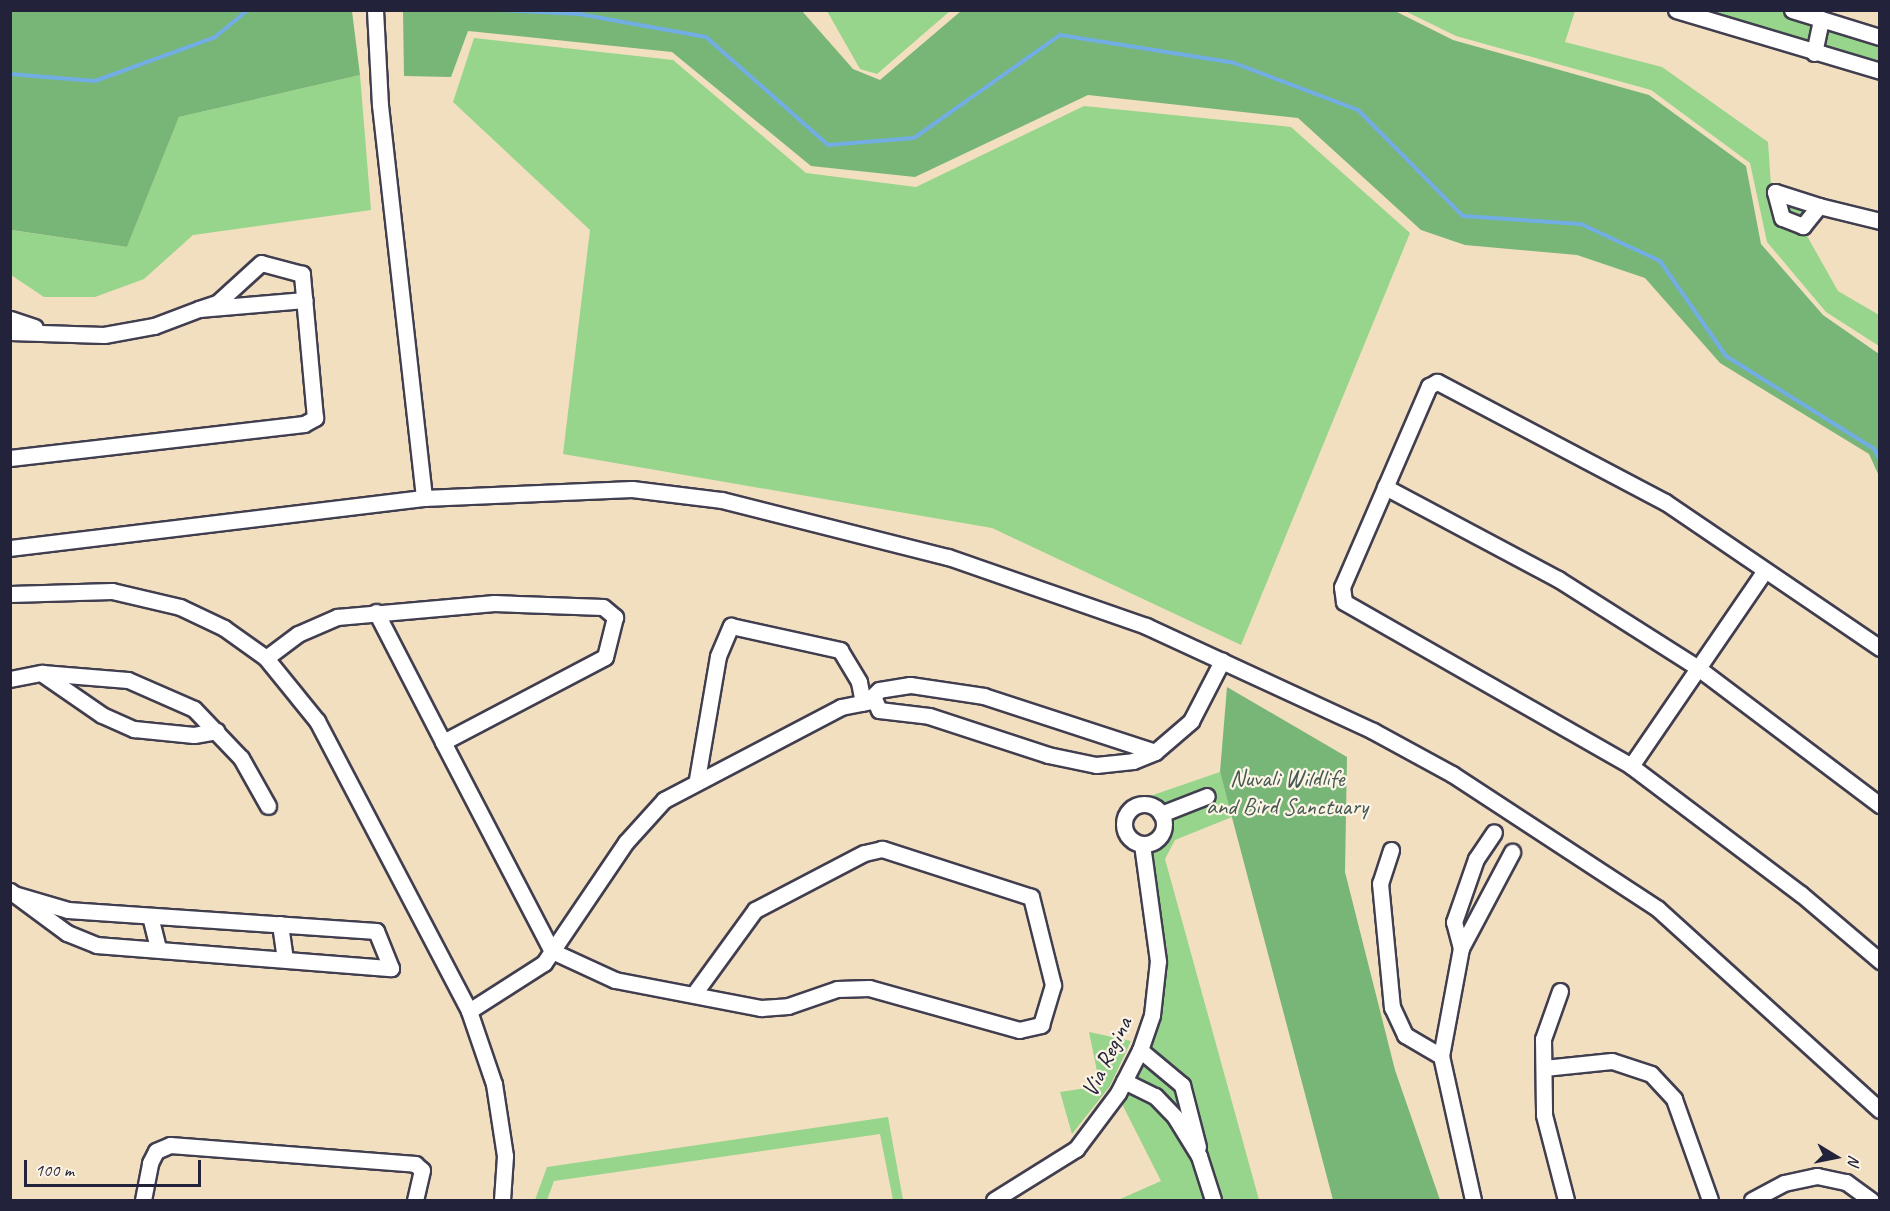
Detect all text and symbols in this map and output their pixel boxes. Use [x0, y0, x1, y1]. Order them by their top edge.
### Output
park label: Nuvali Wildlife and Bird Sanctuary [1206, 765, 1368, 821]
street label: Via Regina [1075, 1012, 1139, 1102]
north arrow [1806, 1127, 1866, 1187]
scale bar [27, 1148, 204, 1186]
text: N [1843, 1154, 1864, 1167]
text: 100 m [35, 1159, 74, 1181]

